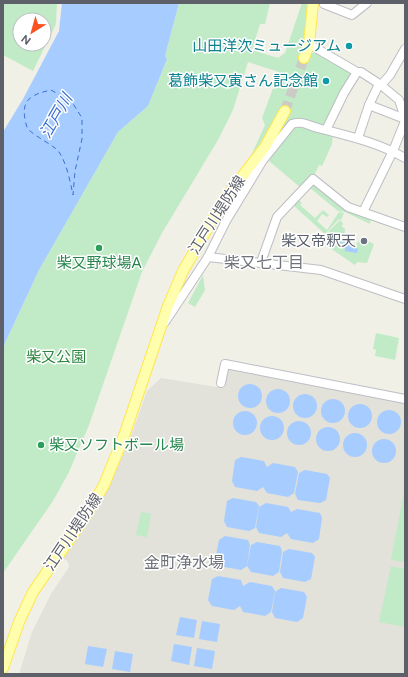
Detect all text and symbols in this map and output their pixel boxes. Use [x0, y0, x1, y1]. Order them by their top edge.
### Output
north arrow [12, 12, 52, 52]
text: N [19, 32, 34, 47]
place label: 山田洋次ミュージアム [192, 37, 341, 55]
marker: 山田洋次ミュージアム [344, 41, 354, 51]
place label: 葛飾柴又寅さん記念館 [168, 72, 318, 90]
marker: 葛飾柴又寅さん記念館 [321, 76, 331, 86]
water label: 江戸川 [36, 89, 77, 142]
street label: 江戸川堤防線 [185, 172, 249, 258]
place label: 柴又帝釈天 [281, 232, 356, 250]
marker: 柴又帝釈天 [359, 236, 369, 246]
marker: 柴又野球場A [94, 243, 104, 253]
district label: 柴又七丁目 [224, 253, 304, 272]
place label: 柴又野球場A [56, 254, 142, 272]
park label: 柴又公園 [26, 348, 86, 366]
place label: 柴又ソフトボール場 [49, 436, 184, 454]
marker: 柴又ソフトボール場 [36, 440, 46, 450]
street label: 江戸川堤防線 [40, 490, 106, 574]
district label: 金町浄水場 [144, 553, 224, 572]

